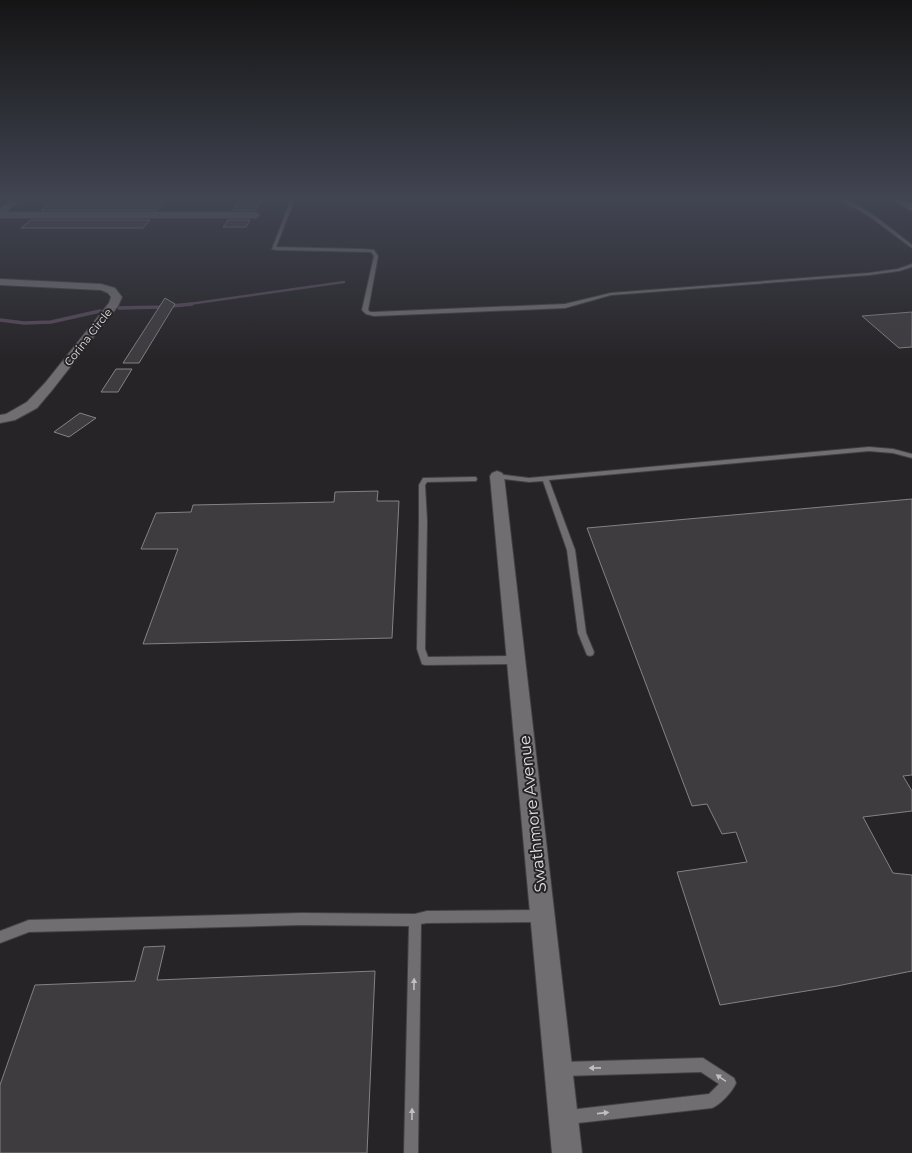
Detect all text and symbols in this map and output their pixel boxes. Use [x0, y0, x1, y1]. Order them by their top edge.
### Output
street label: Corina Circle [61, 305, 115, 369]
street label: Swathmore Avenue [515, 735, 550, 893]
one-way arrow [411, 977, 417, 990]
one-way arrow [588, 1065, 601, 1071]
one-way arrow [716, 1074, 727, 1082]
one-way arrow [409, 1107, 415, 1120]
one-way arrow [597, 1110, 609, 1117]

